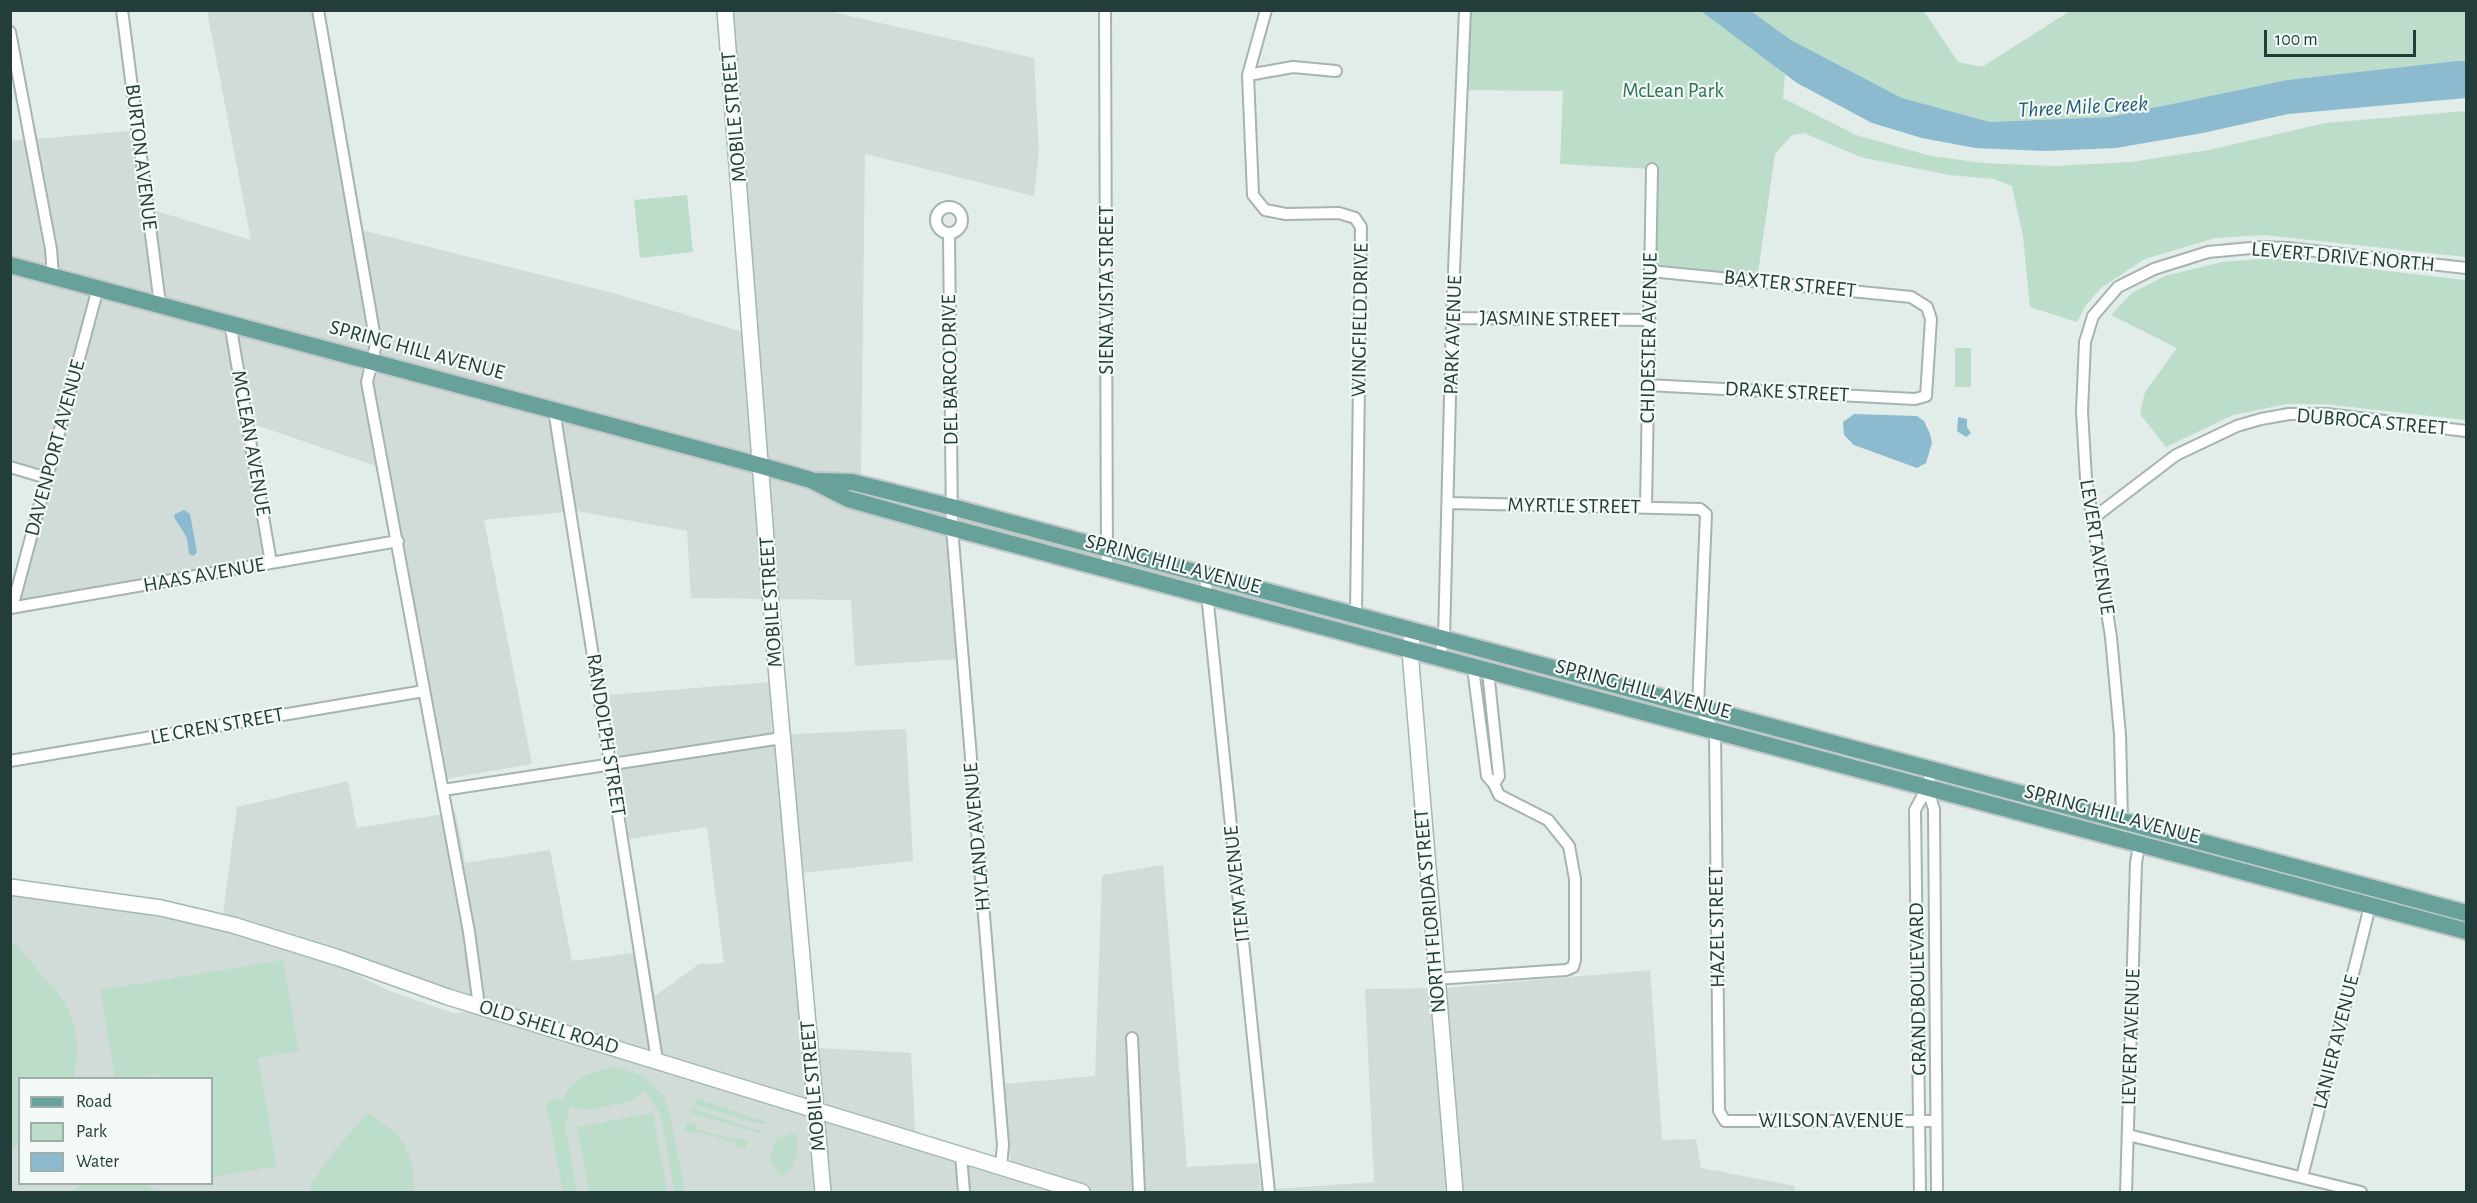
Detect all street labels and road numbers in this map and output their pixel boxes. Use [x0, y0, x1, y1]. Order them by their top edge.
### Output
street label: MOBILE STREET [716, 51, 752, 183]
street label: BURTON AVENUE [120, 82, 162, 232]
street label: SIENA VISTA STREET [1094, 205, 1120, 375]
street label: LEVERT DRIVE NORTH [2250, 236, 2436, 278]
street label: WINGFIELD DRIVE [1346, 243, 1374, 397]
street label: CHIDESTER AVENUE [1635, 252, 1663, 424]
street label: BAXTER STREET [1723, 265, 1857, 303]
street label: PARK AVENUE [1438, 275, 1468, 395]
street label: DEL BARCO DRIVE [936, 294, 964, 446]
street label: JASMINE STREET [1479, 305, 1621, 333]
street label: SPRING HILL AVENUE [327, 314, 507, 386]
street label: DAVENPORT AVENUE [19, 357, 91, 539]
street label: MCLEAN AVENUE [226, 368, 276, 518]
street label: DRAKE STREET [1724, 376, 1850, 408]
street label: DUBROCA STREET [2296, 403, 2448, 441]
street label: LEVERT AVENUE [2074, 478, 2120, 616]
street label: MYRTLE STREET [1507, 492, 1641, 520]
street label: SPRING HILL AVENUE [1083, 528, 1263, 600]
street label: MOBILE STREET [754, 536, 788, 668]
street label: HAAS AVENUE [141, 552, 267, 598]
street label: RANDOLPH STREET [581, 652, 631, 818]
street label: SPRING HILL AVENUE [1553, 653, 1733, 725]
street label: LE CREN STREET [148, 702, 286, 750]
street label: HYLAND AVENUE [958, 762, 996, 912]
street label: SPRING HILL AVENUE [2022, 778, 2202, 850]
street label: NORTH FLORIDA STREET [1409, 808, 1451, 1014]
street label: ITEM AVENUE [1218, 824, 1256, 944]
street label: HAZEL STREET [1703, 866, 1731, 988]
street label: GRAND BOULEVARD [1904, 902, 1932, 1076]
street label: LEVERT AVENUE [2116, 968, 2146, 1106]
street label: LANIER AVENUE [2307, 972, 2365, 1112]
street label: OLD SHELL ROAD [476, 994, 622, 1060]
street label: MOBILE STREET [795, 1020, 831, 1152]
street label: WILSON AVENUE [1758, 1108, 1904, 1134]

